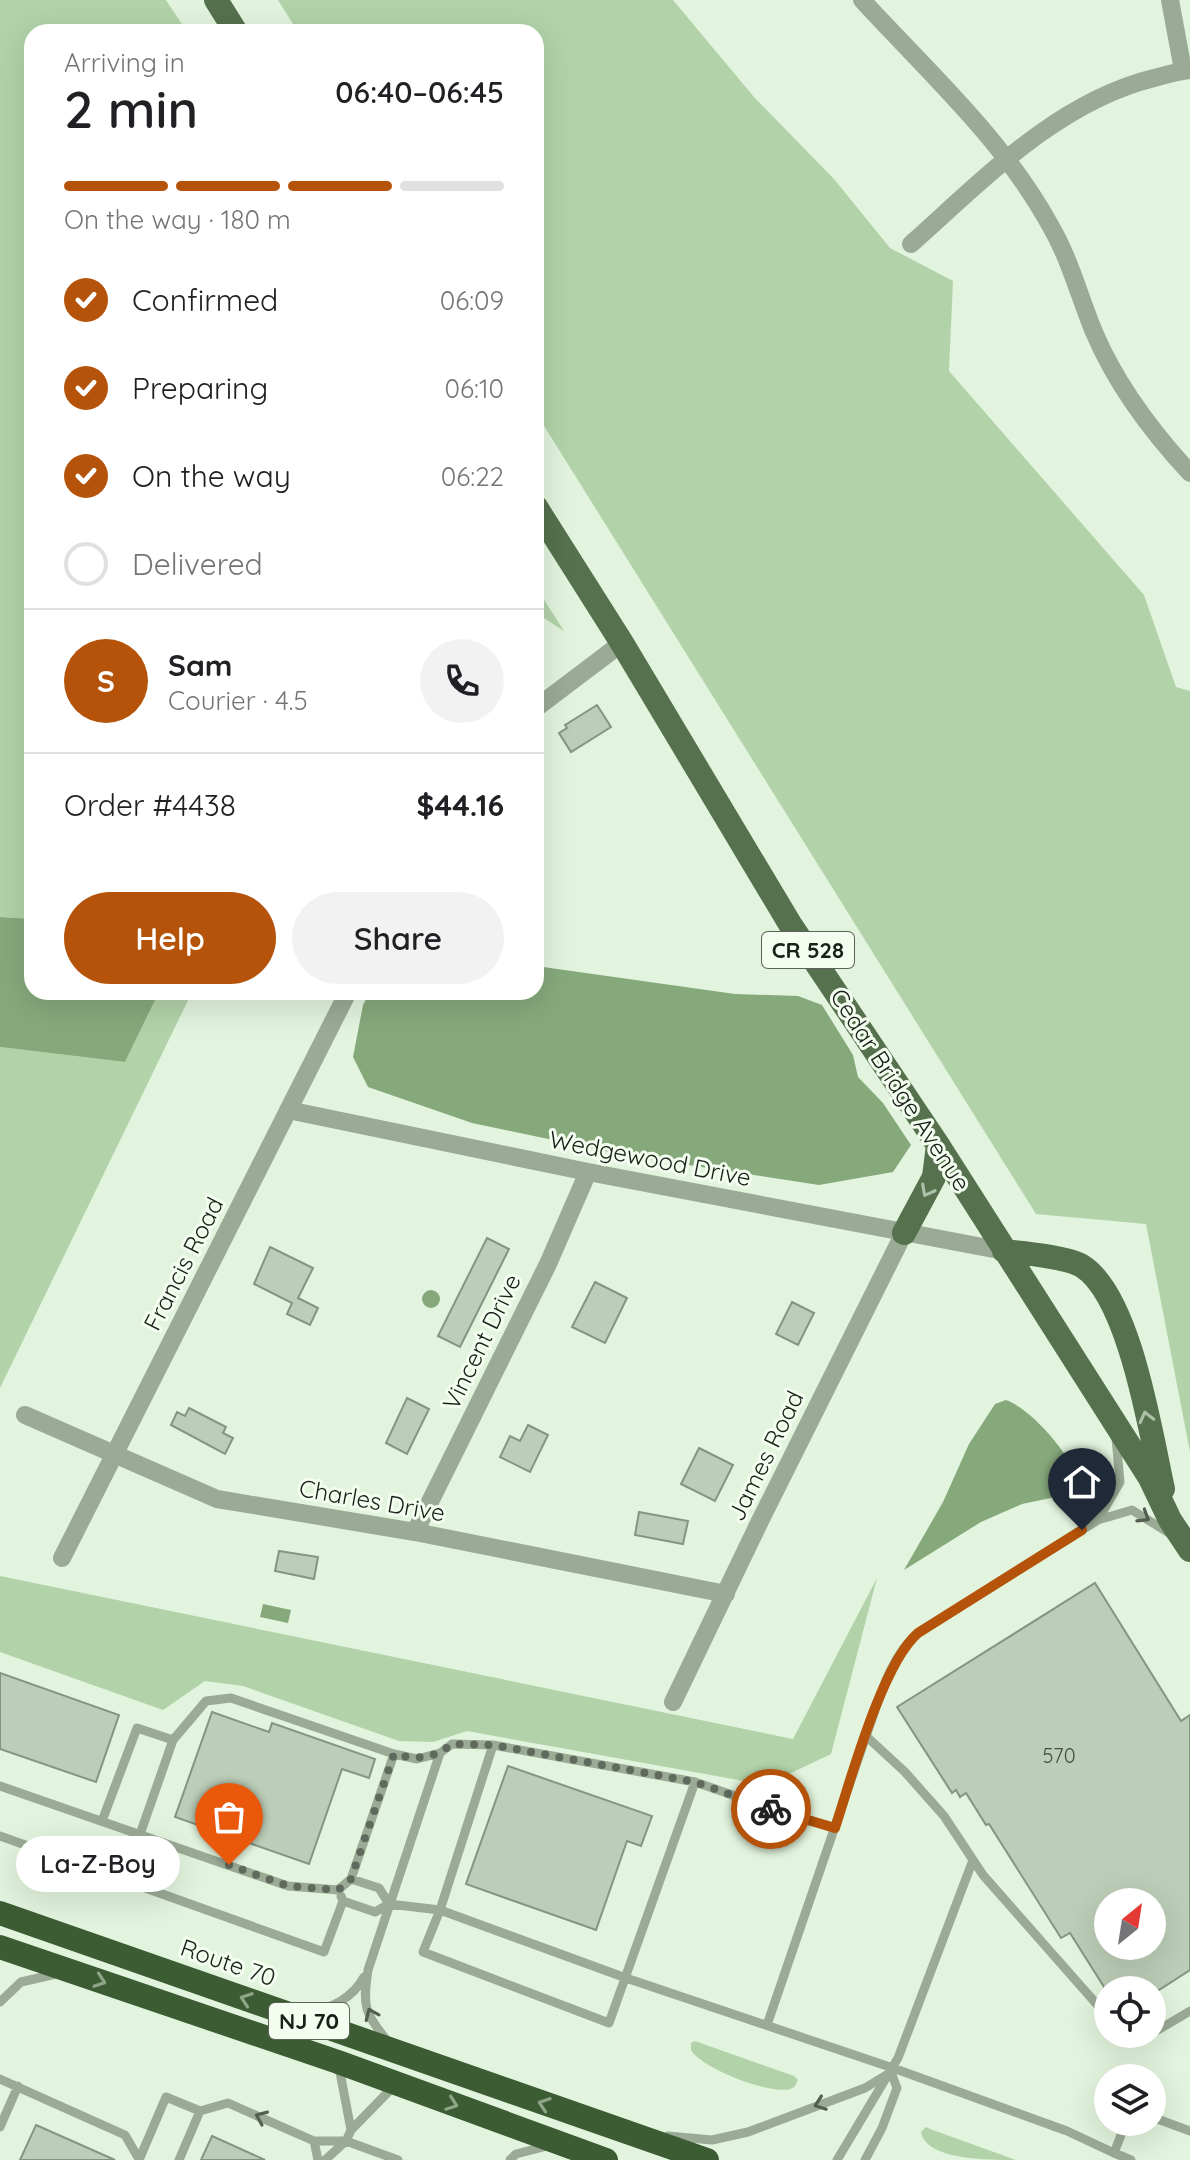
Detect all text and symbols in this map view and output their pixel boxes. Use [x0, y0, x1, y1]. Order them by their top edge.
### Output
text: Arriving in [64, 46, 185, 79]
text: 06:40–06:45 [335, 73, 504, 111]
text: 2 min [64, 76, 198, 141]
text: On the way · 180 m [64, 203, 291, 236]
icon: check [64, 278, 108, 322]
text: Confirmed [132, 281, 278, 319]
text: 06:09 [440, 284, 504, 317]
icon: check [64, 366, 108, 410]
text: Preparing [132, 369, 268, 407]
text: 06:10 [445, 372, 504, 405]
icon: check [64, 454, 108, 498]
text: On the way [132, 457, 291, 495]
text: 06:22 [441, 460, 504, 493]
text: Delivered [132, 545, 263, 583]
button: phone [420, 639, 504, 723]
text: Sam [168, 646, 232, 684]
text: S [97, 662, 115, 700]
text: Courier · 4.5 [168, 684, 308, 717]
text: Order #4438 [64, 786, 236, 824]
text: $44.16 [417, 786, 504, 824]
button: Help [64, 892, 276, 984]
button: Share [292, 892, 504, 984]
road number: CR 528 [762, 932, 854, 968]
street label: Cedar Bridge Avenue [824, 983, 978, 1196]
street label: Wedgewood Drive [547, 1124, 754, 1192]
one-way arrow [921, 1182, 936, 1197]
street label: Francis Road [137, 1192, 230, 1335]
street label: Vincent Drive [435, 1269, 527, 1414]
street label: James Road [721, 1386, 810, 1526]
one-way arrow [1139, 1411, 1156, 1424]
pin [1048, 1448, 1116, 1530]
icon: home [1060, 1460, 1104, 1504]
street label: Charles Drive [297, 1472, 447, 1528]
one-way arrow [1135, 1508, 1150, 1523]
house number: 570 [1042, 1743, 1076, 1768]
courier [731, 1769, 811, 1849]
pin [195, 1783, 263, 1865]
icon: bike [749, 1787, 793, 1831]
icon: bag [207, 1795, 251, 1839]
callout: La-Z-Boy [17, 1837, 181, 1893]
text: La-Z-Boy [40, 1847, 156, 1880]
north arrow [1094, 1888, 1166, 1960]
map controls [1094, 1888, 1166, 2136]
street label: Route 70 [177, 1932, 280, 1992]
one-way arrow [93, 1972, 107, 1988]
button: locate [1094, 1976, 1166, 2048]
one-way arrow [240, 1992, 254, 2008]
road number: NJ 70 [269, 2003, 349, 2039]
one-way arrow [364, 2008, 380, 2023]
button: layers [1094, 2064, 1166, 2136]
one-way arrow [444, 2094, 458, 2110]
one-way arrow [814, 2095, 828, 2111]
one-way arrow [538, 2097, 552, 2113]
one-way arrow [255, 2111, 269, 2127]

